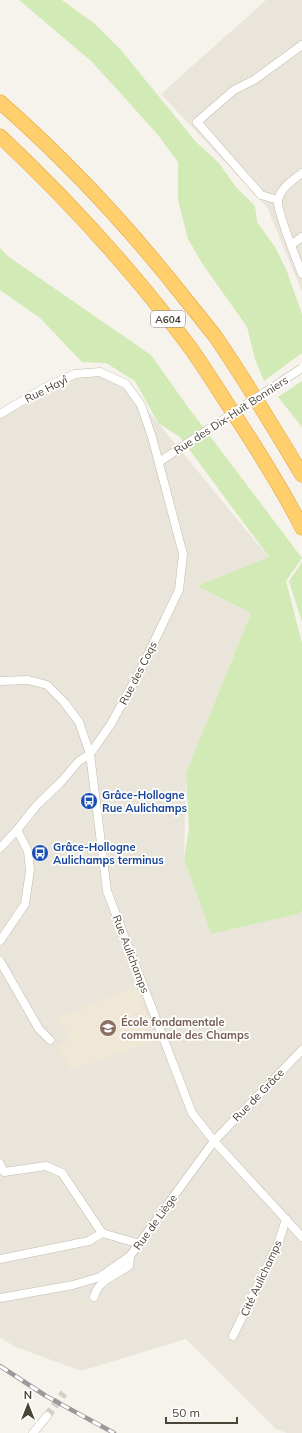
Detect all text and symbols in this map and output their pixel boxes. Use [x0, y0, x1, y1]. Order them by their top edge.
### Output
road number: A604 [151, 311, 185, 327]
street label: Rue Hayî [22, 372, 70, 406]
street label: Rue des Dix-Huit Bonniers [171, 373, 291, 457]
street label: Rue des Coqs [116, 639, 160, 707]
place label: Grâce-Hollogne Rue Aulichamps [102, 788, 188, 815]
bus stop icon: Grâce-Hollogne Rue Aulichamps [79, 791, 99, 811]
place label: Grâce-Hollogne Aulichamps terminus [53, 840, 164, 867]
bus stop icon: Grâce-Hollogne Aulichamps terminus [30, 843, 50, 863]
street label: Rue Aulichamps [110, 913, 152, 995]
place label: École fondamentale communale des Champs [121, 1015, 250, 1042]
school or university icon: École fondamentale communale des Champs [98, 1018, 118, 1038]
street label: Rue de Grâce [229, 1066, 287, 1124]
street label: Rue de Liège [130, 1191, 180, 1253]
street label: Cité Aulichamps [237, 1238, 285, 1318]
north arrow [8, 1385, 48, 1425]
text: N [24, 1388, 32, 1402]
scale bar [166, 1399, 237, 1425]
text: 50 m [172, 1405, 200, 1420]

